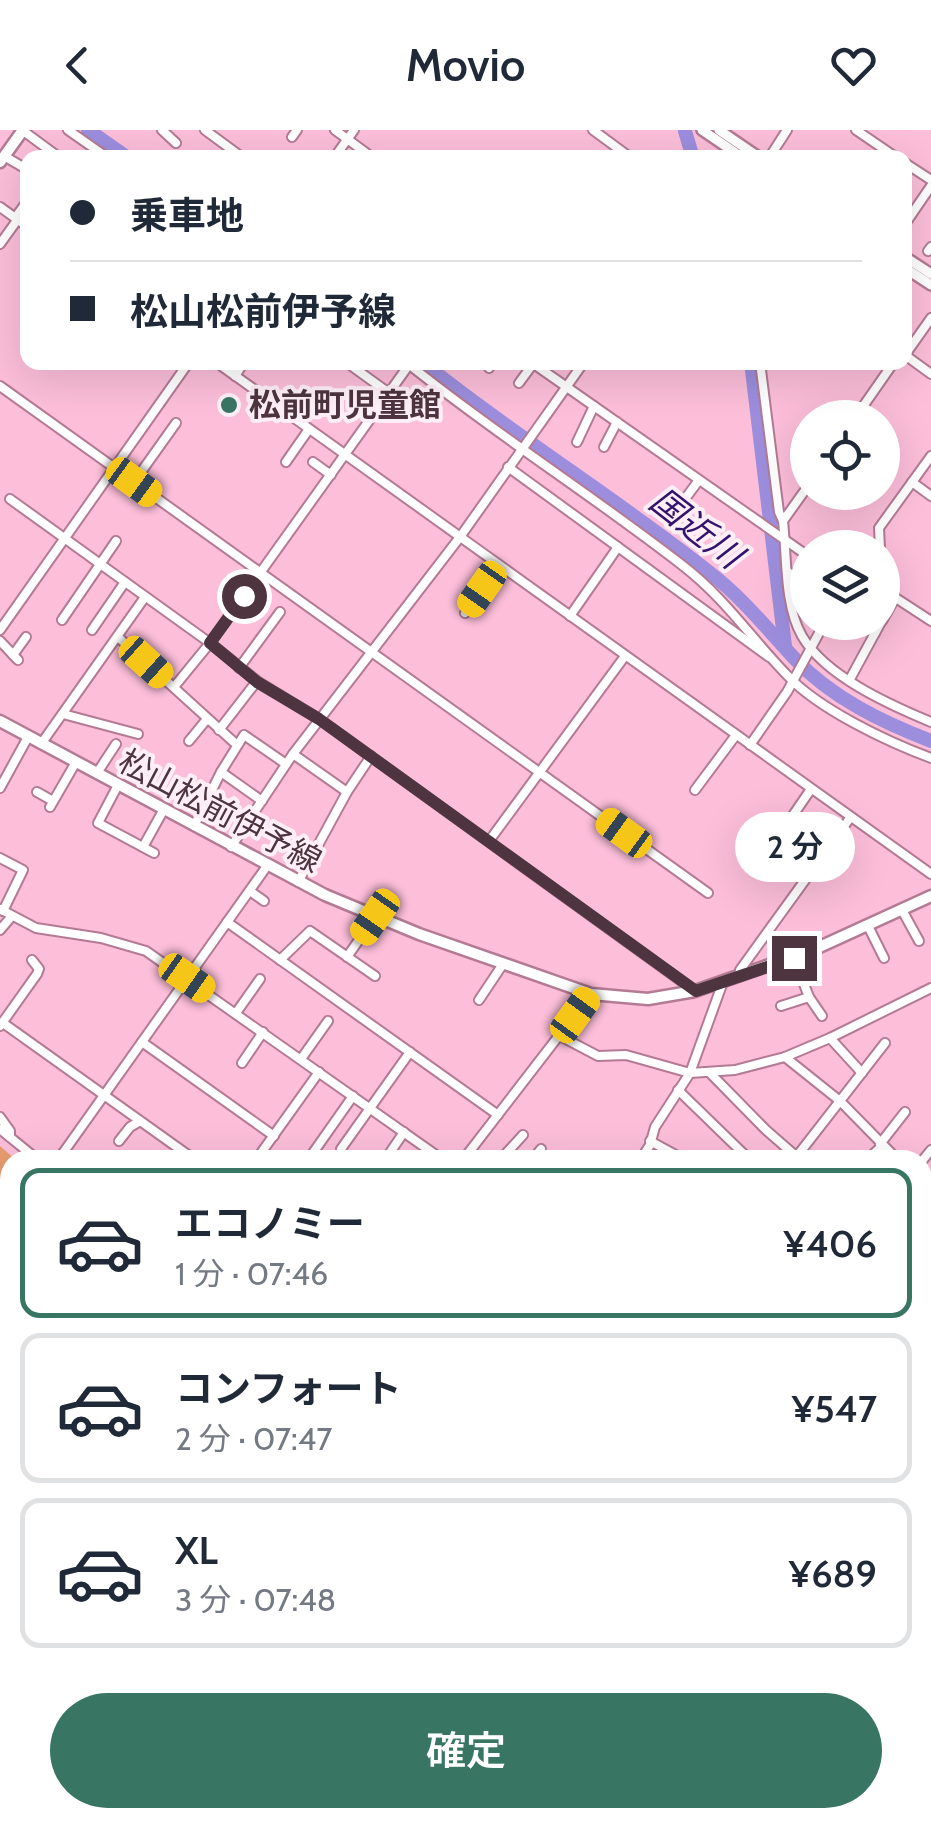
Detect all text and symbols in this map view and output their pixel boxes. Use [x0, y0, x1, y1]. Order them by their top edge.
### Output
icon: back [50, 38, 105, 93]
text: Movio [406, 38, 525, 92]
icon: heart [826, 38, 881, 93]
text: 乗車地 [130, 192, 244, 239]
text: 松山松前伊予線 [130, 288, 396, 335]
place label: 松前町児童館 [249, 385, 441, 424]
marker: 松前町児童館 [218, 394, 240, 416]
map controls [790, 400, 900, 640]
button: locate [790, 400, 900, 510]
car [101, 452, 167, 512]
water label: 国近川 [642, 478, 754, 579]
button: layers [790, 530, 900, 640]
car [453, 556, 511, 622]
route start [222, 574, 267, 619]
car [114, 631, 178, 693]
street label: 松山松前伊予線 [112, 741, 328, 880]
car [591, 803, 657, 863]
callout: 2 分 [734, 813, 854, 883]
text: 2 分 [767, 827, 823, 866]
car [346, 884, 404, 950]
route end [772, 936, 817, 981]
car [154, 949, 220, 1007]
car [545, 982, 605, 1048]
icon: car [55, 1198, 145, 1288]
text: エコノミー [175, 1200, 365, 1247]
text: ¥406 [783, 1220, 877, 1267]
text: 1 分 · 07:46 [175, 1254, 328, 1293]
icon: car [55, 1363, 145, 1453]
text: コンフォート [175, 1365, 402, 1412]
text: ¥547 [792, 1385, 877, 1432]
text: 2 分 · 07:47 [175, 1419, 332, 1458]
text: XL [175, 1527, 218, 1574]
icon: car [55, 1528, 145, 1618]
text: ¥689 [789, 1550, 877, 1597]
text: 3 分 · 07:48 [175, 1580, 336, 1619]
button: 確定 [50, 1693, 882, 1808]

